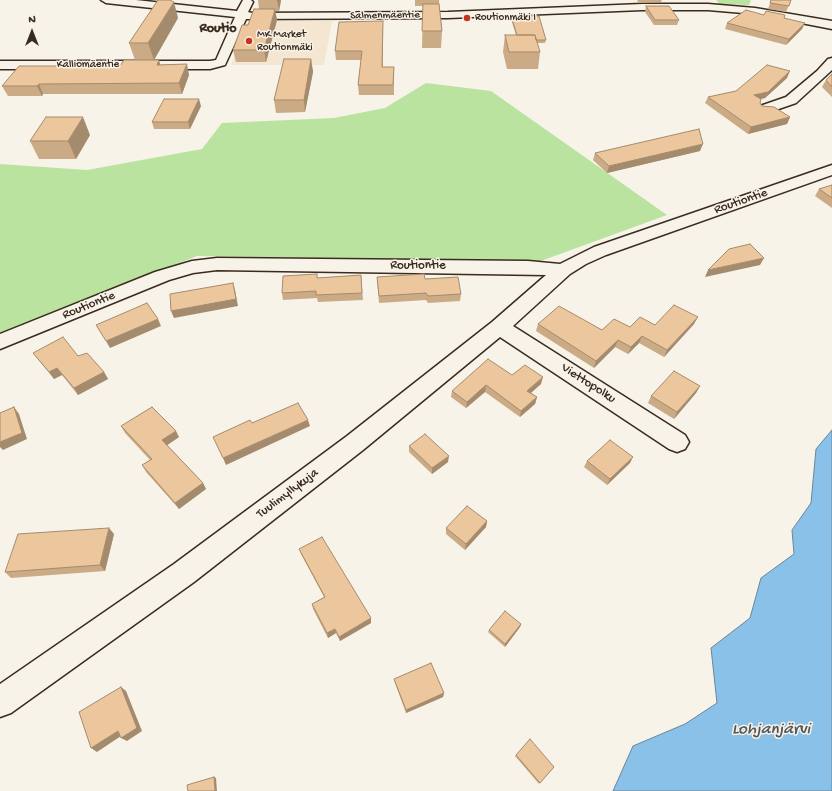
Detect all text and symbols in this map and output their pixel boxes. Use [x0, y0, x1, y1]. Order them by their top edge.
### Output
street label: Salmenmäentie [350, 9, 420, 23]
place label: Routionmäki I [475, 11, 536, 25]
north arrow [12, 12, 52, 52]
marker: Routionmäki I [462, 13, 472, 23]
text: N [28, 14, 36, 26]
district label: Routio [199, 21, 237, 37]
place label: MK Market Routionmäki [257, 28, 313, 54]
marker: MK Market Routionmäki [244, 36, 254, 46]
street label: Kalliomäentie [57, 58, 119, 72]
street label: Routiontie [712, 186, 770, 218]
street label: Routiontie [390, 258, 446, 274]
street label: Routiontie [60, 288, 118, 324]
street label: Viettopolku [558, 361, 618, 407]
street label: Tuulimyllykuja [254, 466, 322, 522]
water label: Lohjanjärvi [732, 720, 810, 740]

